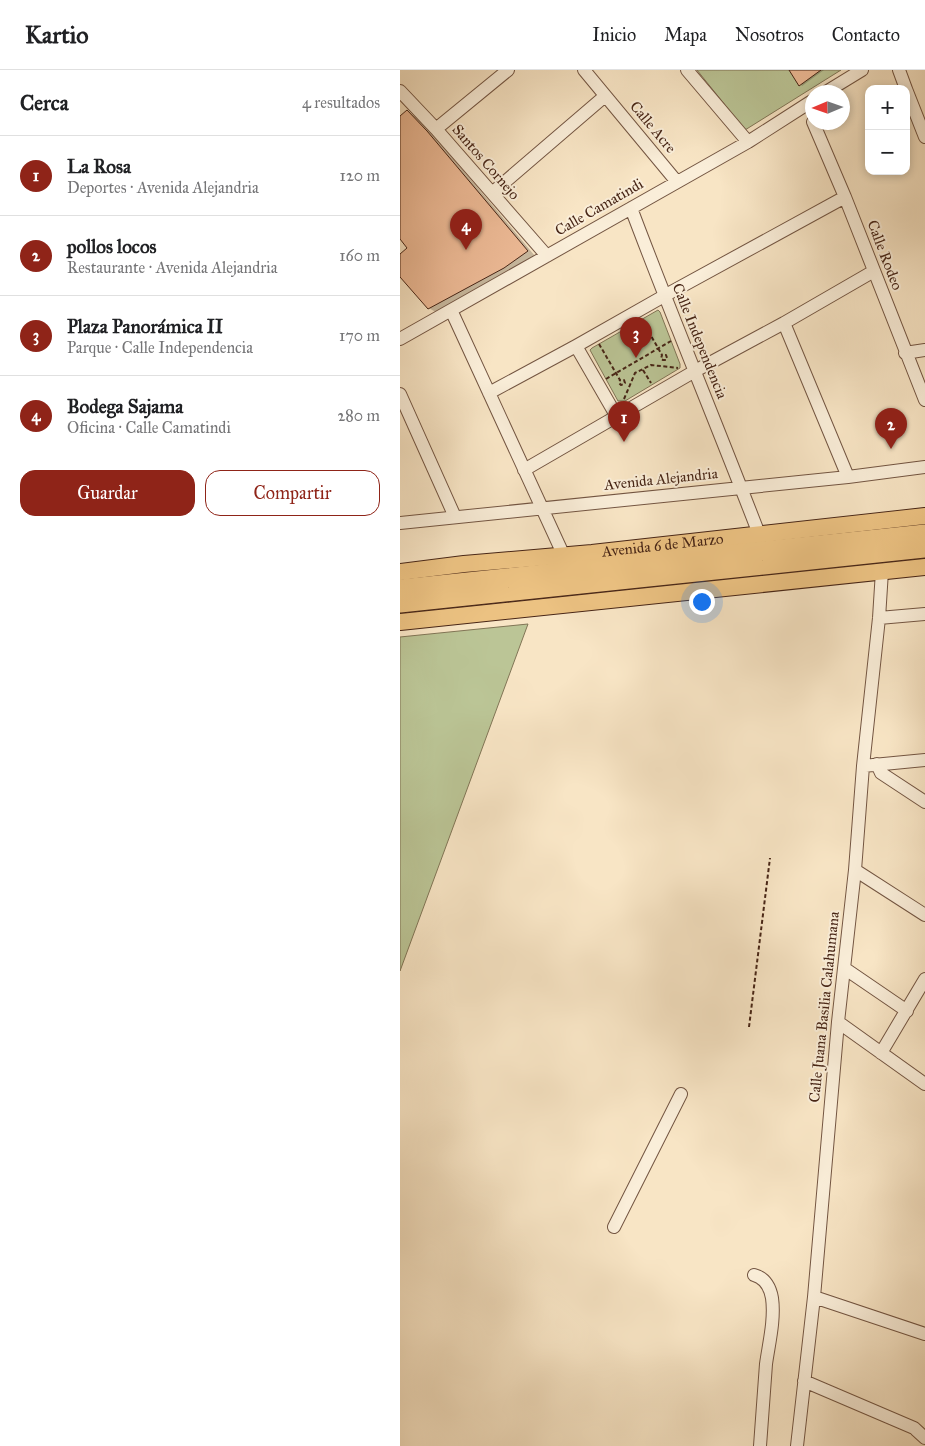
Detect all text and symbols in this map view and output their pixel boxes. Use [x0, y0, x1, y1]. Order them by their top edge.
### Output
text: Kartio [25, 20, 88, 50]
text: Inicio [592, 24, 636, 46]
text: Mapa [664, 24, 707, 46]
text: Nosotros [735, 24, 804, 46]
text: Contacto [832, 24, 900, 46]
north arrow [805, 85, 850, 130]
map controls [865, 85, 910, 175]
button: + [865, 85, 910, 130]
text: Cerca [20, 90, 69, 116]
text: 4 resultados [302, 93, 380, 112]
street label: Calle Acre [626, 97, 680, 157]
street label: Santos Cornejo [448, 121, 524, 204]
button: − [865, 130, 910, 175]
text: La Rosa [67, 155, 131, 178]
text: 1 [33, 166, 39, 185]
text: 120 m [340, 166, 380, 185]
street label: Calle Camatindi [552, 175, 646, 239]
text: Deportes · Avenida Alejandria [67, 178, 259, 197]
pin: 4 [450, 209, 482, 250]
street label: Calle Rodeo [863, 217, 907, 293]
text: pollos locos [67, 235, 157, 258]
text: 2 [32, 246, 40, 265]
text: 160 m [339, 246, 380, 265]
text: Restaurante · Avenida Alejandria [67, 258, 277, 277]
street label: Calle Independencia [669, 281, 732, 402]
text: Plaza Panorámica II [67, 315, 223, 338]
pin: 3 [620, 317, 652, 358]
text: 3 [33, 326, 39, 345]
text: 170 m [339, 326, 380, 345]
text: Parque · Calle Independencia [67, 338, 253, 357]
text: Bodega Sajama [67, 395, 183, 418]
pin: 1 [608, 401, 640, 442]
text: 4 [32, 406, 40, 425]
text: 280 m [337, 406, 380, 425]
pin: 2 [875, 408, 907, 449]
text: Oficina · Calle Camatindi [67, 418, 231, 437]
street label: Avenida Alejandria [602, 464, 719, 494]
button: Guardar [20, 470, 195, 516]
button: Compartir [205, 470, 380, 516]
street label: Avenida 6 de Marzo [600, 529, 725, 561]
your location [689, 589, 715, 615]
street label: Calle Juana Basilia Calahumana [805, 910, 844, 1104]

